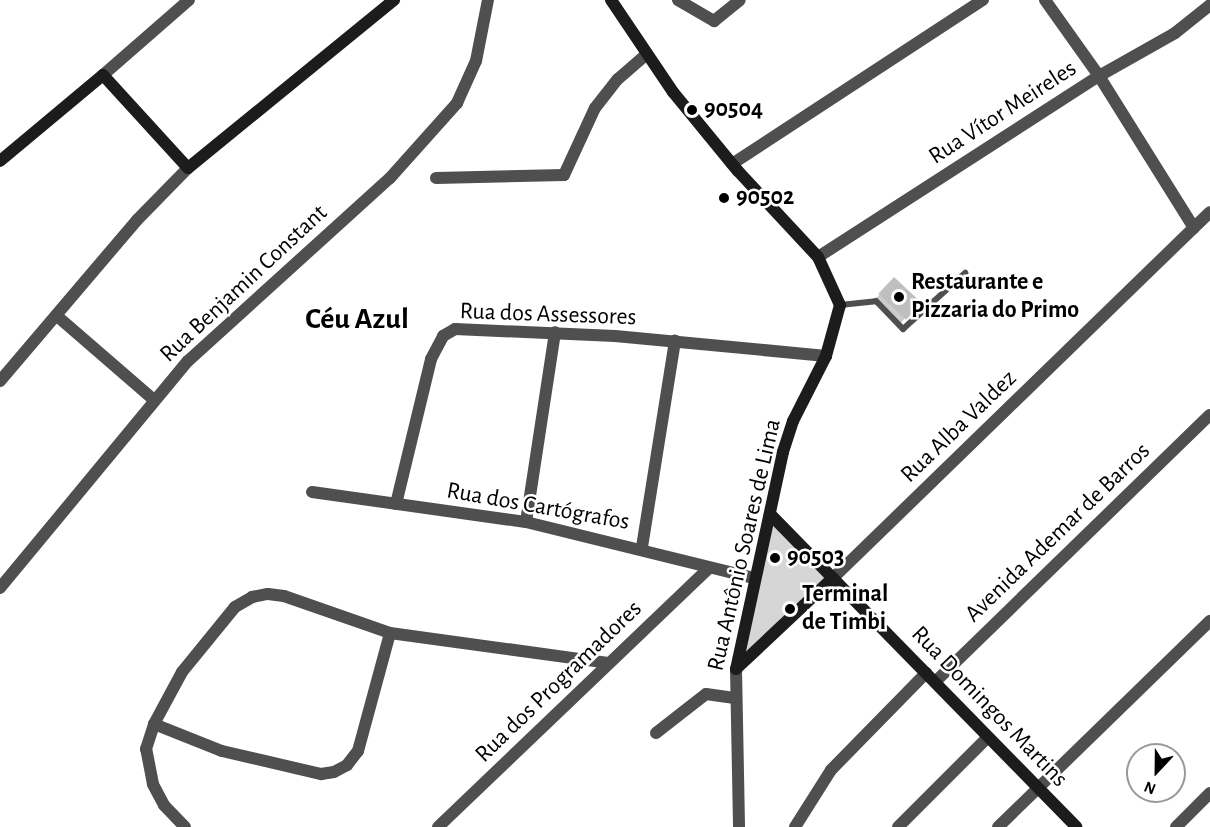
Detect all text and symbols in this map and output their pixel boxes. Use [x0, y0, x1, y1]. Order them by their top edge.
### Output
street label: Rua Vítor Meireles [924, 55, 1082, 171]
place label: 90504 [704, 96, 763, 124]
marker: 90504 [685, 103, 699, 117]
place label: 90502 [736, 184, 794, 212]
marker: 90502 [717, 191, 731, 205]
street label: Rua Benjamin Constant [154, 199, 334, 369]
place label: Restaurante e Pizzaria do Primo [911, 269, 1079, 325]
marker: Restaurante e Pizzaria do Primo [892, 290, 906, 304]
street label: Rua dos Assessores [459, 298, 637, 332]
district label: Céu Azul [305, 301, 409, 337]
street label: Rua Alba Valdez [895, 365, 1023, 489]
street label: Rua Antônio Soares de Lima [702, 416, 788, 674]
street label: Avenida Ademar de Barros [960, 437, 1156, 629]
street label: Rua dos Cartógrafos [444, 477, 632, 537]
place label: 90503 [787, 544, 844, 572]
marker: 90503 [768, 551, 782, 565]
place label: Terminal de Timbi [802, 581, 888, 637]
street label: Rua dos Programadores [470, 595, 648, 769]
marker: Terminal de Timbi [783, 602, 797, 616]
street label: Rua Domingos Martins [905, 620, 1073, 794]
north arrow [1126, 743, 1186, 803]
text: N [1142, 778, 1158, 797]

